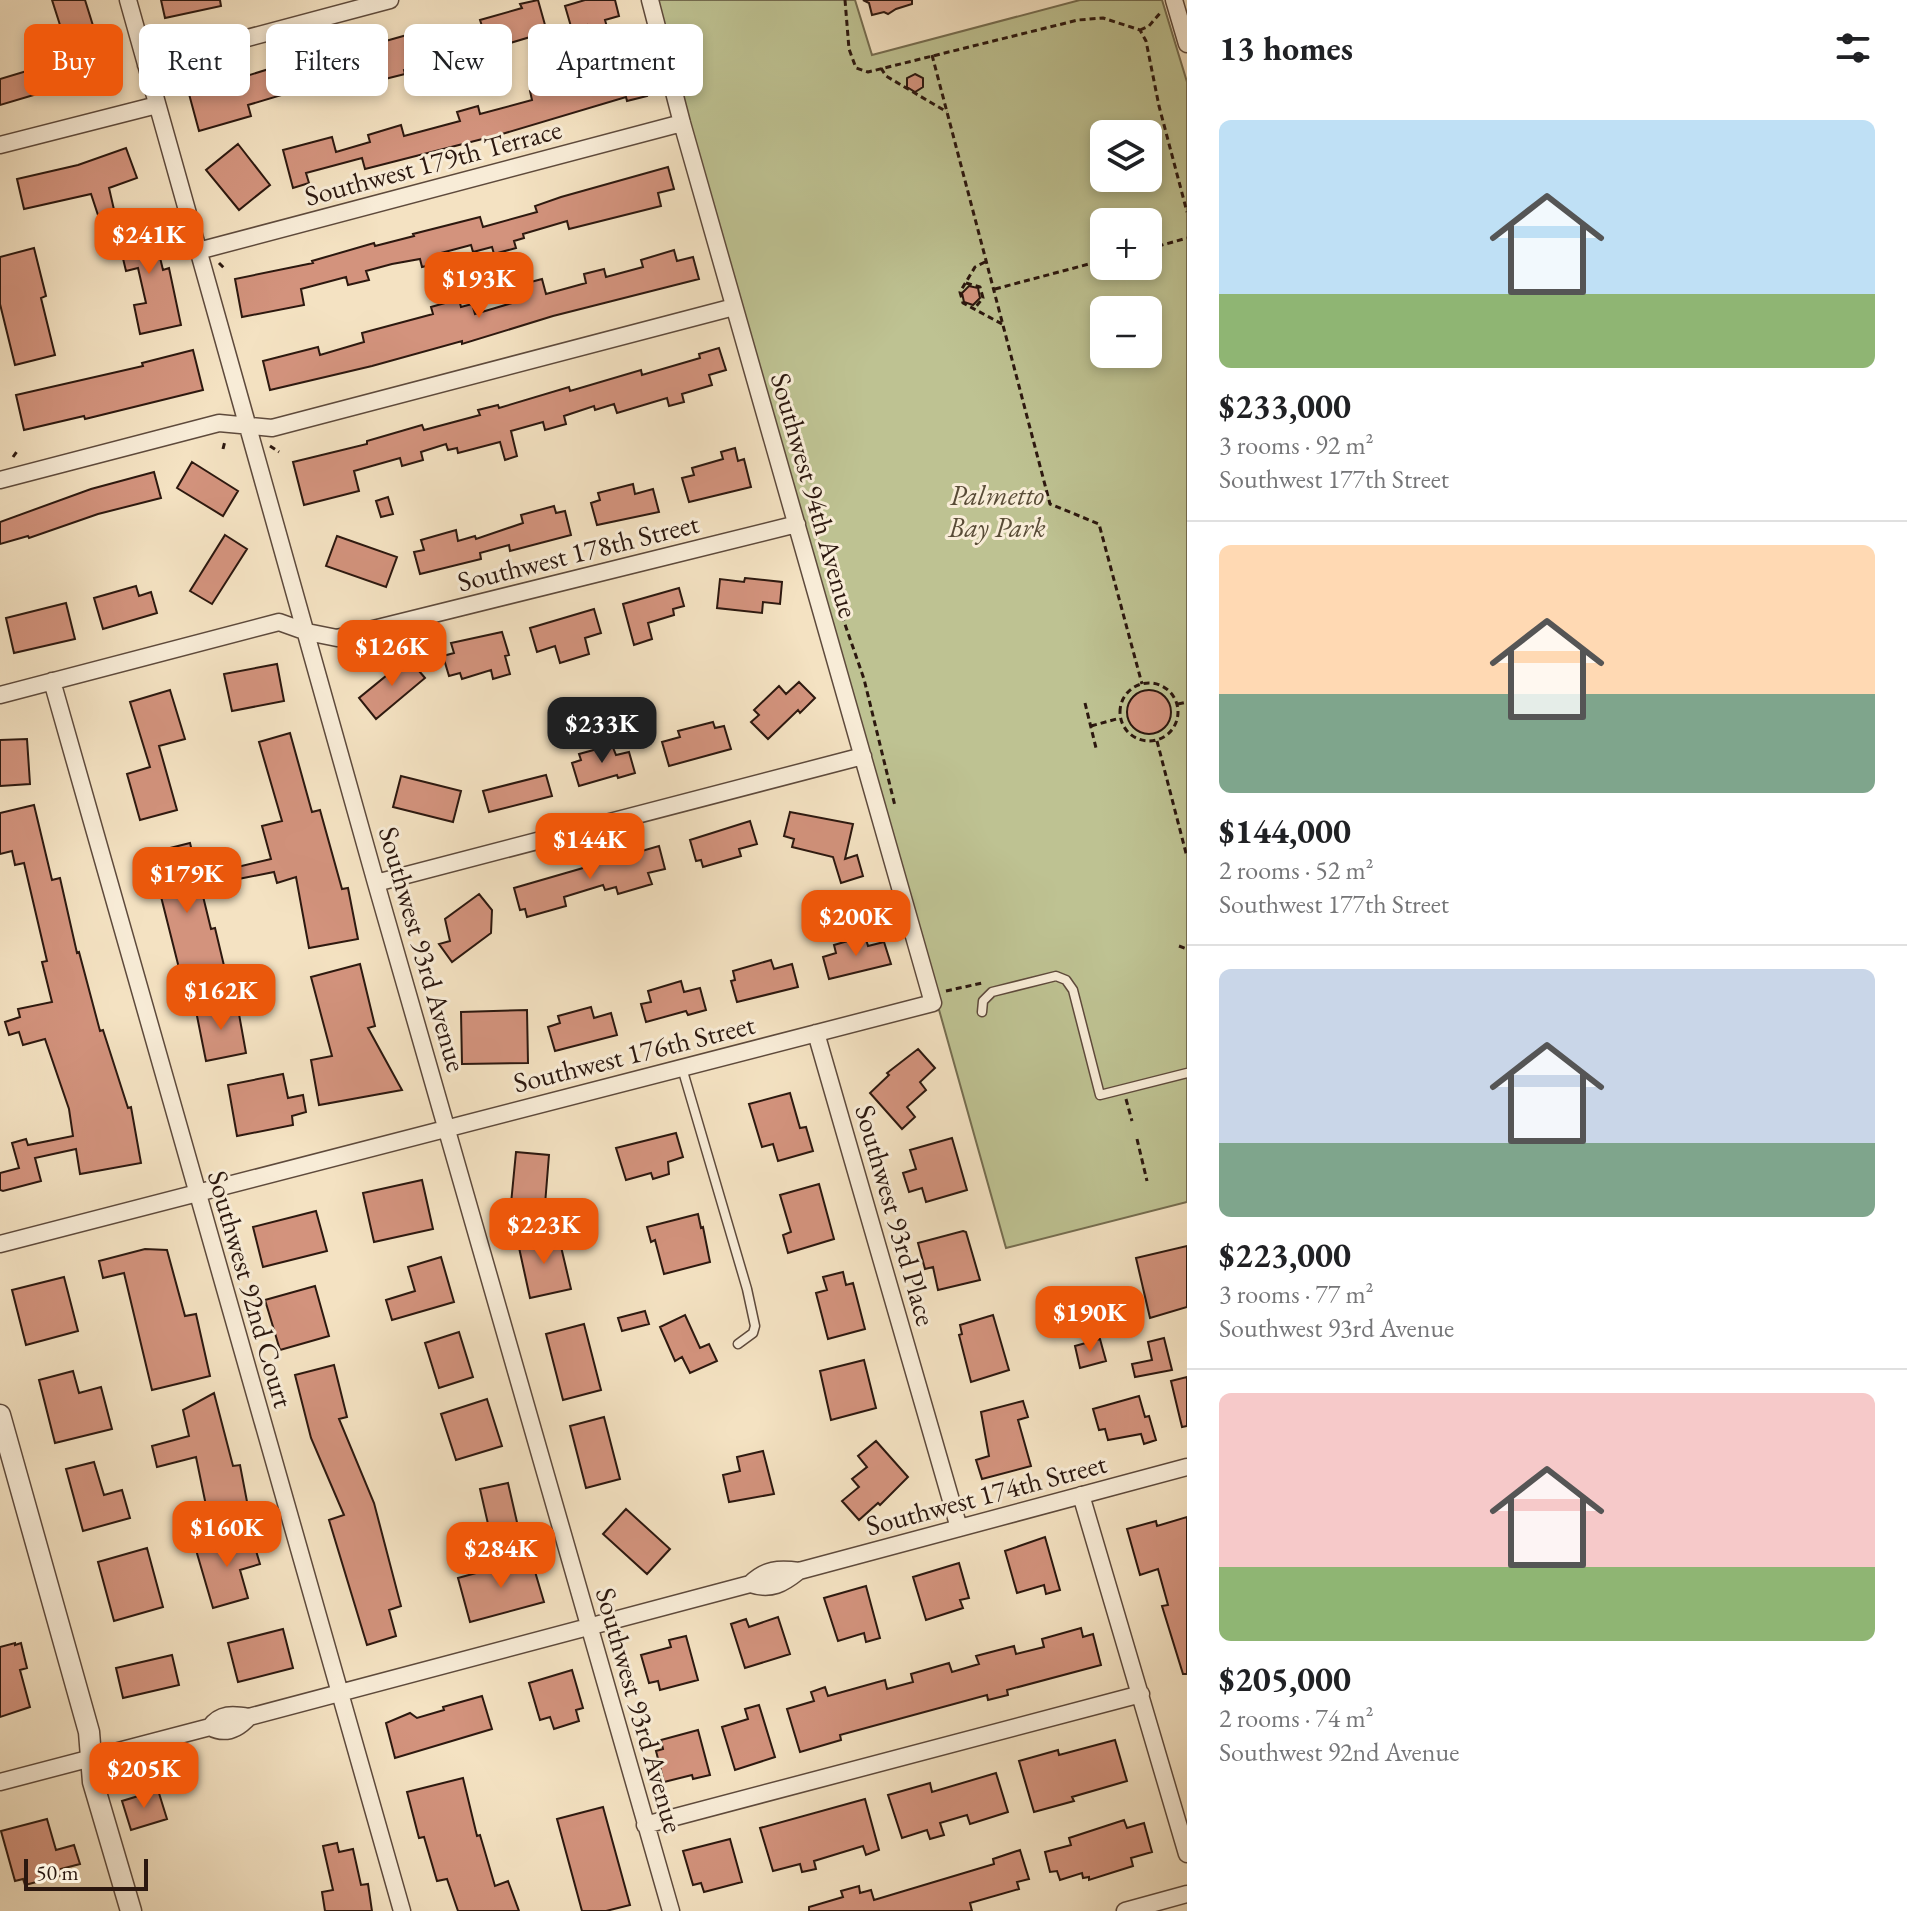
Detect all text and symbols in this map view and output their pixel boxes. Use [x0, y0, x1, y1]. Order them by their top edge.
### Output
chip: Buy [24, 24, 123, 96]
chip: Rent [139, 24, 250, 96]
chip: Filters [266, 24, 388, 96]
chip: New [404, 24, 512, 96]
chip: Apartment [528, 24, 703, 96]
text: 13 homes [1219, 26, 1353, 70]
icon: filters [1831, 26, 1875, 70]
street label: Southwest 179th Terrace [301, 110, 565, 214]
map controls [1090, 120, 1162, 368]
button: layers [1090, 120, 1162, 192]
icon: home [1475, 172, 1619, 316]
pin: $241K [93, 208, 205, 276]
button: + [1090, 208, 1162, 280]
text: $241K [112, 217, 186, 251]
pin: $193K [423, 252, 535, 320]
text: $193K [442, 261, 516, 295]
button: − [1090, 296, 1162, 368]
street label: Southwest 94th Avenue [763, 368, 867, 622]
text: $233,000 [1219, 384, 1351, 428]
text: 3 rooms · 92 m² [1219, 428, 1374, 462]
text: Southwest 177th Street [1219, 462, 1449, 496]
park label: Palmetto Bay Park [947, 477, 1046, 545]
street label: Southwest 178th Street [454, 505, 703, 599]
icon: home [1475, 597, 1619, 741]
pin: $126K [336, 620, 448, 688]
text: $126K [355, 629, 429, 663]
pin: $233K [546, 697, 658, 765]
text: $233K [565, 706, 639, 740]
text: $144,000 [1219, 809, 1351, 853]
pin: $144K [534, 813, 646, 881]
street label: Southwest 93rd Avenue [371, 822, 475, 1076]
text: $144K [553, 822, 627, 856]
pin: $179K [131, 847, 243, 915]
text: 2 rooms · 52 m² [1219, 853, 1374, 887]
text: $179K [150, 856, 224, 890]
text: Southwest 177th Street [1219, 887, 1449, 921]
pin: $200K [800, 890, 912, 958]
text: $200K [819, 899, 893, 933]
pin: $162K [165, 964, 277, 1032]
text: $162K [184, 973, 258, 1007]
street label: Southwest 176th Street [510, 1006, 759, 1100]
icon: home [1475, 1021, 1619, 1165]
street label: Southwest 93rd Place [847, 1100, 945, 1330]
street label: Southwest 92nd Court [200, 1166, 302, 1412]
pin: $223K [488, 1198, 600, 1266]
text: $223K [507, 1207, 581, 1241]
text: $223,000 [1219, 1233, 1351, 1277]
text: 3 rooms · 77 m² [1219, 1277, 1374, 1311]
pin: $190K [1034, 1286, 1146, 1354]
text: $190K [1053, 1295, 1127, 1329]
text: Southwest 93rd Avenue [1219, 1311, 1454, 1345]
street label: Southwest 174th Street [862, 1445, 1110, 1543]
icon: home [1475, 1445, 1619, 1589]
pin: $160K [171, 1501, 283, 1569]
text: $160K [190, 1510, 264, 1544]
pin: $284K [445, 1522, 557, 1590]
text: $284K [464, 1531, 538, 1565]
street label: Southwest 93rd Avenue [588, 1583, 692, 1837]
text: $205,000 [1219, 1657, 1351, 1701]
text: 2 rooms · 74 m² [1219, 1701, 1374, 1735]
text: Southwest 92nd Avenue [1219, 1735, 1459, 1769]
pin: $205K [88, 1742, 200, 1810]
text: $205K [107, 1751, 181, 1785]
scale bar [24, 1855, 148, 1891]
text: 50 m [36, 1858, 79, 1887]

